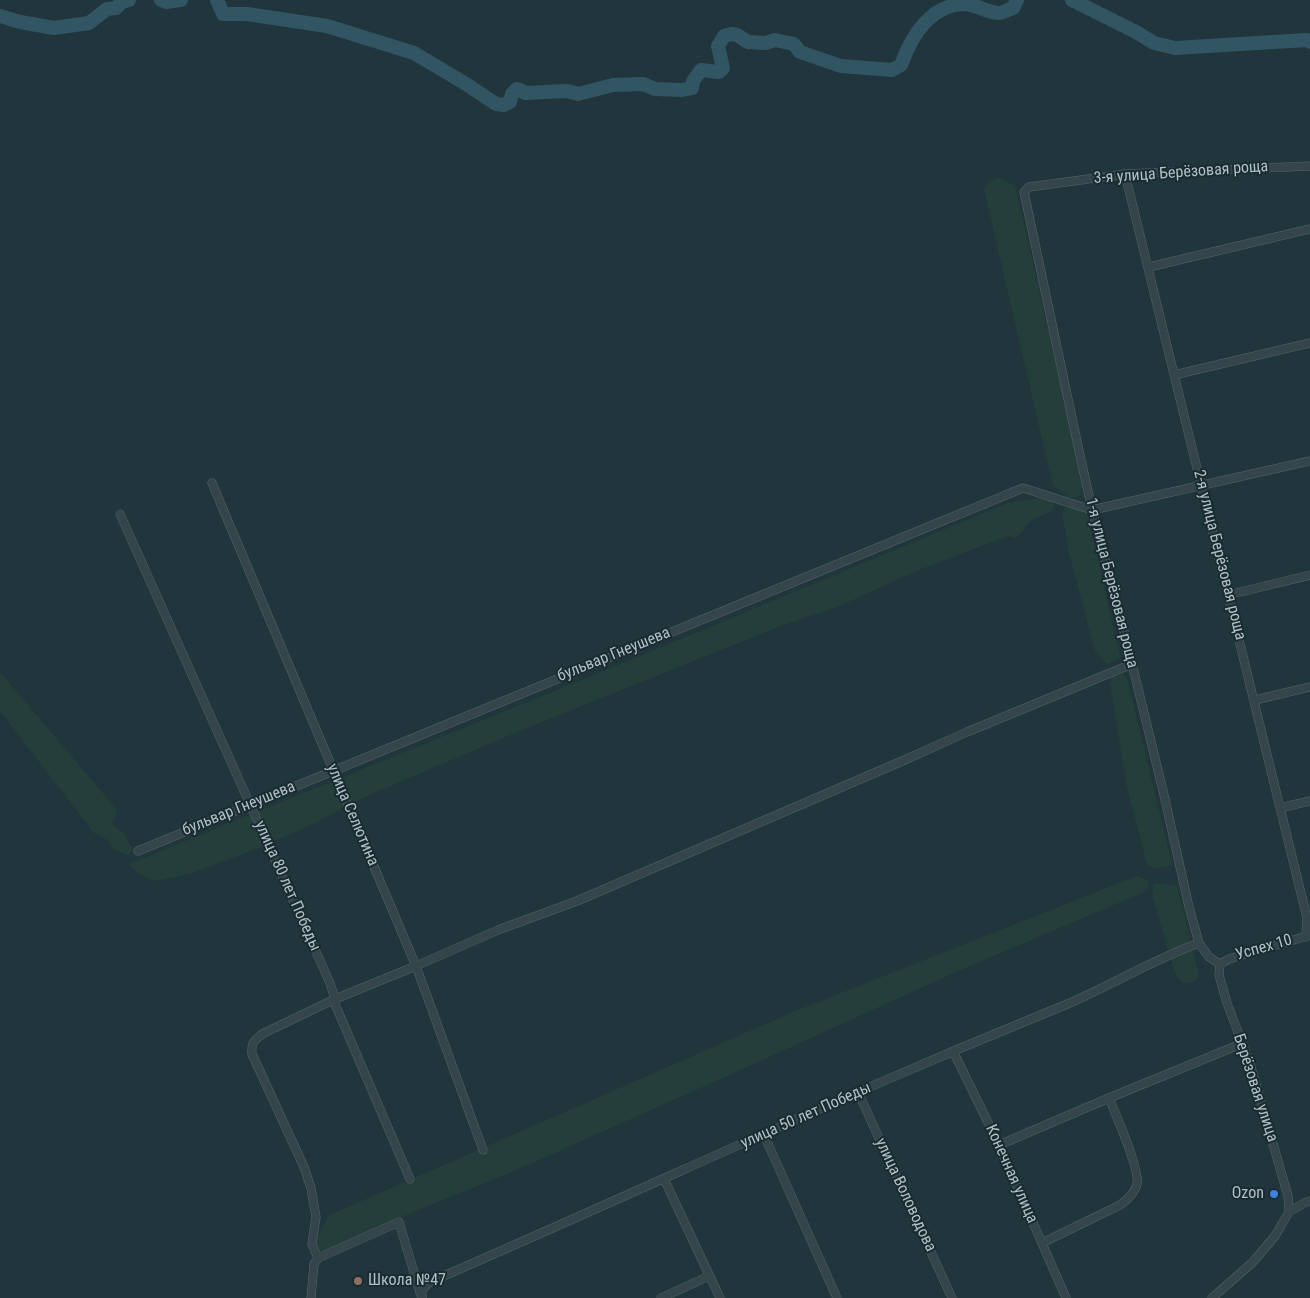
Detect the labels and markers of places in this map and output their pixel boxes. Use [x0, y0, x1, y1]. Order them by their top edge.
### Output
place label: Ozon [1232, 1184, 1264, 1204]
marker: Ozon [1268, 1188, 1280, 1200]
place label: Школа №47 [368, 1271, 446, 1291]
marker: Школа №47 [352, 1275, 364, 1287]

